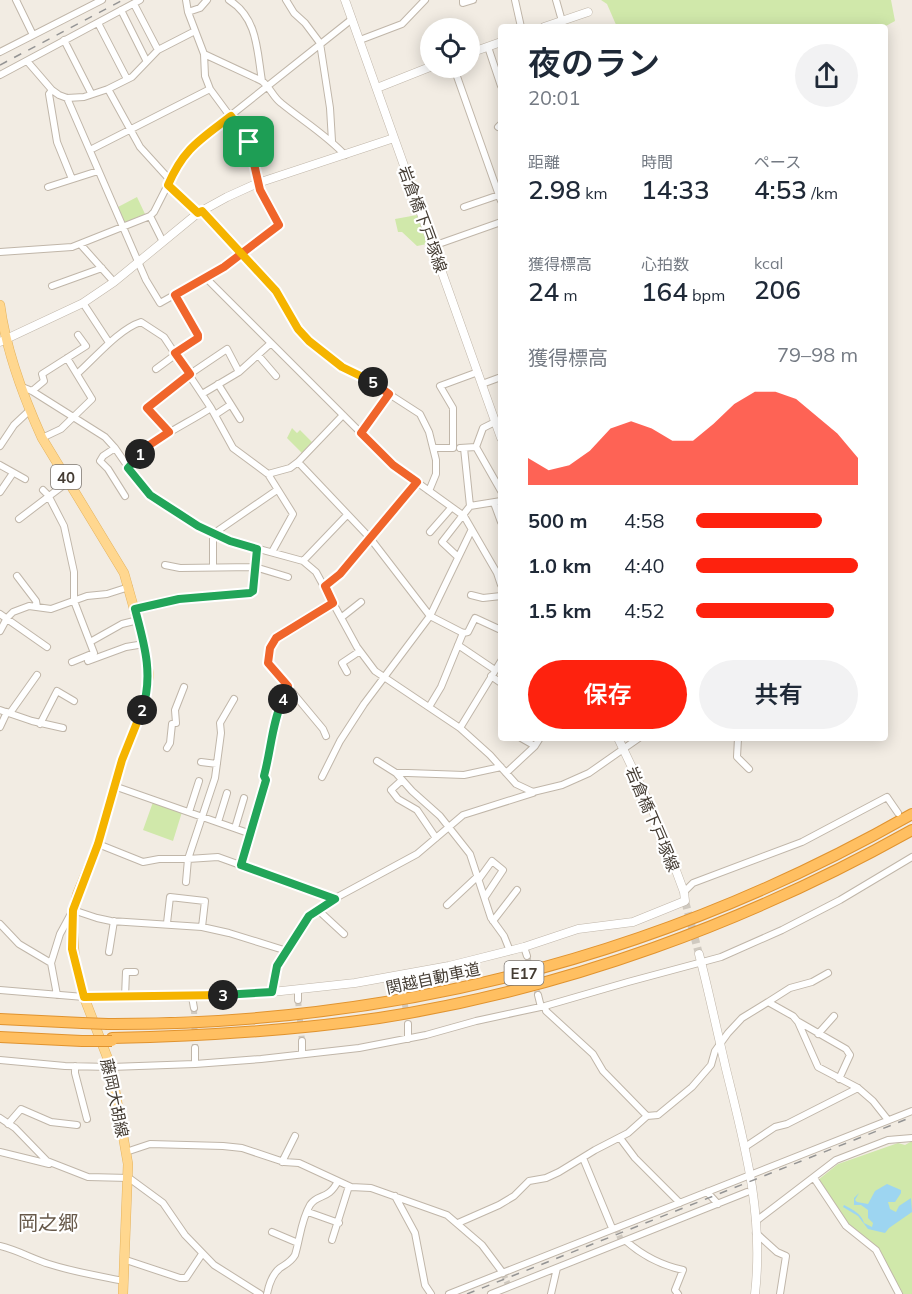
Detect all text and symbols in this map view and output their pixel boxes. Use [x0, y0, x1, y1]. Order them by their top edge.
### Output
map controls [420, 18, 480, 78]
button: locate [420, 18, 480, 78]
text: 夜のラン [528, 42, 660, 83]
button: share [795, 44, 858, 107]
text: 20:01 [528, 85, 581, 110]
pin [223, 116, 274, 167]
icon: arrive [232, 125, 265, 158]
text: 距離 [528, 152, 560, 172]
text: 時間 [641, 152, 673, 172]
text: ペース [754, 152, 801, 172]
street label: 岩倉橋下戸塚線 [394, 163, 452, 275]
text: 2.98 [528, 173, 581, 206]
text: 14:33 [641, 173, 710, 206]
text: 4:53 [754, 173, 807, 206]
text: km [581, 183, 607, 203]
text: /km [807, 183, 838, 203]
text: kcal [754, 253, 783, 273]
text: 獲得標高 [528, 254, 592, 274]
text: 心拍数 [641, 254, 689, 274]
text: 206 [754, 273, 801, 306]
text: 24 [528, 275, 559, 308]
text: 164 [641, 275, 688, 308]
text: m [559, 285, 577, 305]
text: bpm [688, 285, 725, 305]
text: 79–98 m [777, 342, 858, 367]
text: 獲得標高 [528, 345, 608, 370]
pin: 5 [358, 367, 388, 397]
text: 5 [368, 372, 378, 392]
pin: 1 [125, 439, 155, 469]
text: 1 [135, 444, 145, 464]
road number: 40 [51, 465, 81, 489]
text: 500 m [528, 508, 587, 533]
text: 4:58 [624, 508, 665, 533]
text: 1.0 km [528, 553, 591, 578]
text: 4:40 [624, 553, 665, 578]
text: 1.5 km [528, 598, 591, 623]
text: 4:52 [624, 598, 665, 623]
button: 保存 [528, 660, 687, 729]
button: 共有 [699, 660, 858, 729]
pin: 4 [268, 684, 298, 714]
text: 4 [278, 689, 288, 709]
pin: 2 [127, 695, 157, 725]
text: 2 [137, 700, 147, 720]
street label: 岩倉橋下戸塚線 [622, 764, 684, 874]
street label: 関越自動車道 [384, 958, 482, 998]
road number: E17 [504, 961, 544, 985]
pin: 3 [208, 980, 238, 1010]
text: 3 [218, 985, 228, 1005]
street label: 藤岡大胡線 [97, 1057, 133, 1139]
district label: 岡之郷 [18, 1210, 78, 1235]

